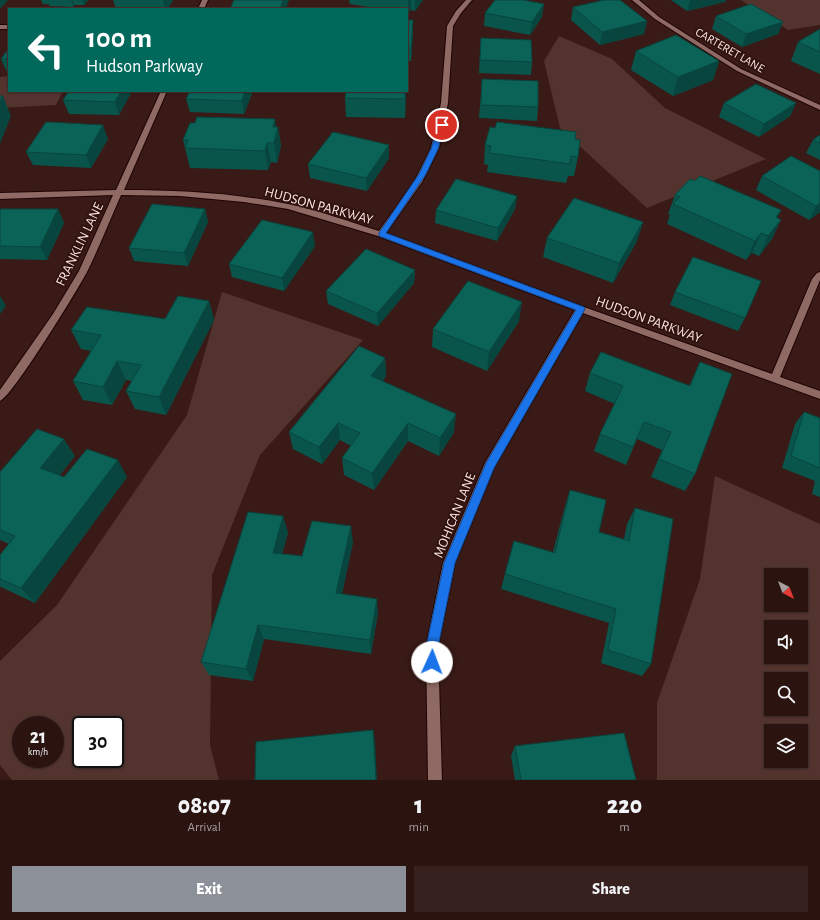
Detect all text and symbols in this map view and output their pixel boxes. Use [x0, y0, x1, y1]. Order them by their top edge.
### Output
icon: left [20, 24, 72, 76]
text: 100 m [86, 25, 152, 53]
street label: CARTERET LANE [694, 25, 767, 75]
text: Hudson Parkway [86, 58, 203, 76]
pin [425, 108, 459, 142]
icon: arrive [431, 114, 453, 136]
street label: HUDSON PARKWAY [263, 185, 375, 227]
street label: FRANKLIN LANE [54, 200, 106, 288]
street label: HUDSON PARKWAY [594, 294, 704, 346]
street label: MOHICAN LANE [431, 471, 478, 560]
north arrow [764, 568, 808, 612]
map controls [764, 568, 808, 768]
button: sound [764, 620, 808, 664]
position arrow [411, 641, 453, 683]
button: search [764, 672, 808, 716]
speed limit sign: 30 [72, 716, 124, 768]
button: layers [764, 724, 808, 768]
text: 21 [30, 727, 46, 747]
text: km/h [28, 747, 48, 757]
text: 08:07 [178, 794, 231, 818]
text: 1 [414, 794, 423, 818]
text: 220 [607, 794, 642, 818]
text: Arrival [188, 821, 221, 834]
text: min [409, 821, 429, 834]
text: m [619, 821, 630, 834]
button: Exit [12, 866, 406, 912]
button: Share [414, 866, 808, 912]

